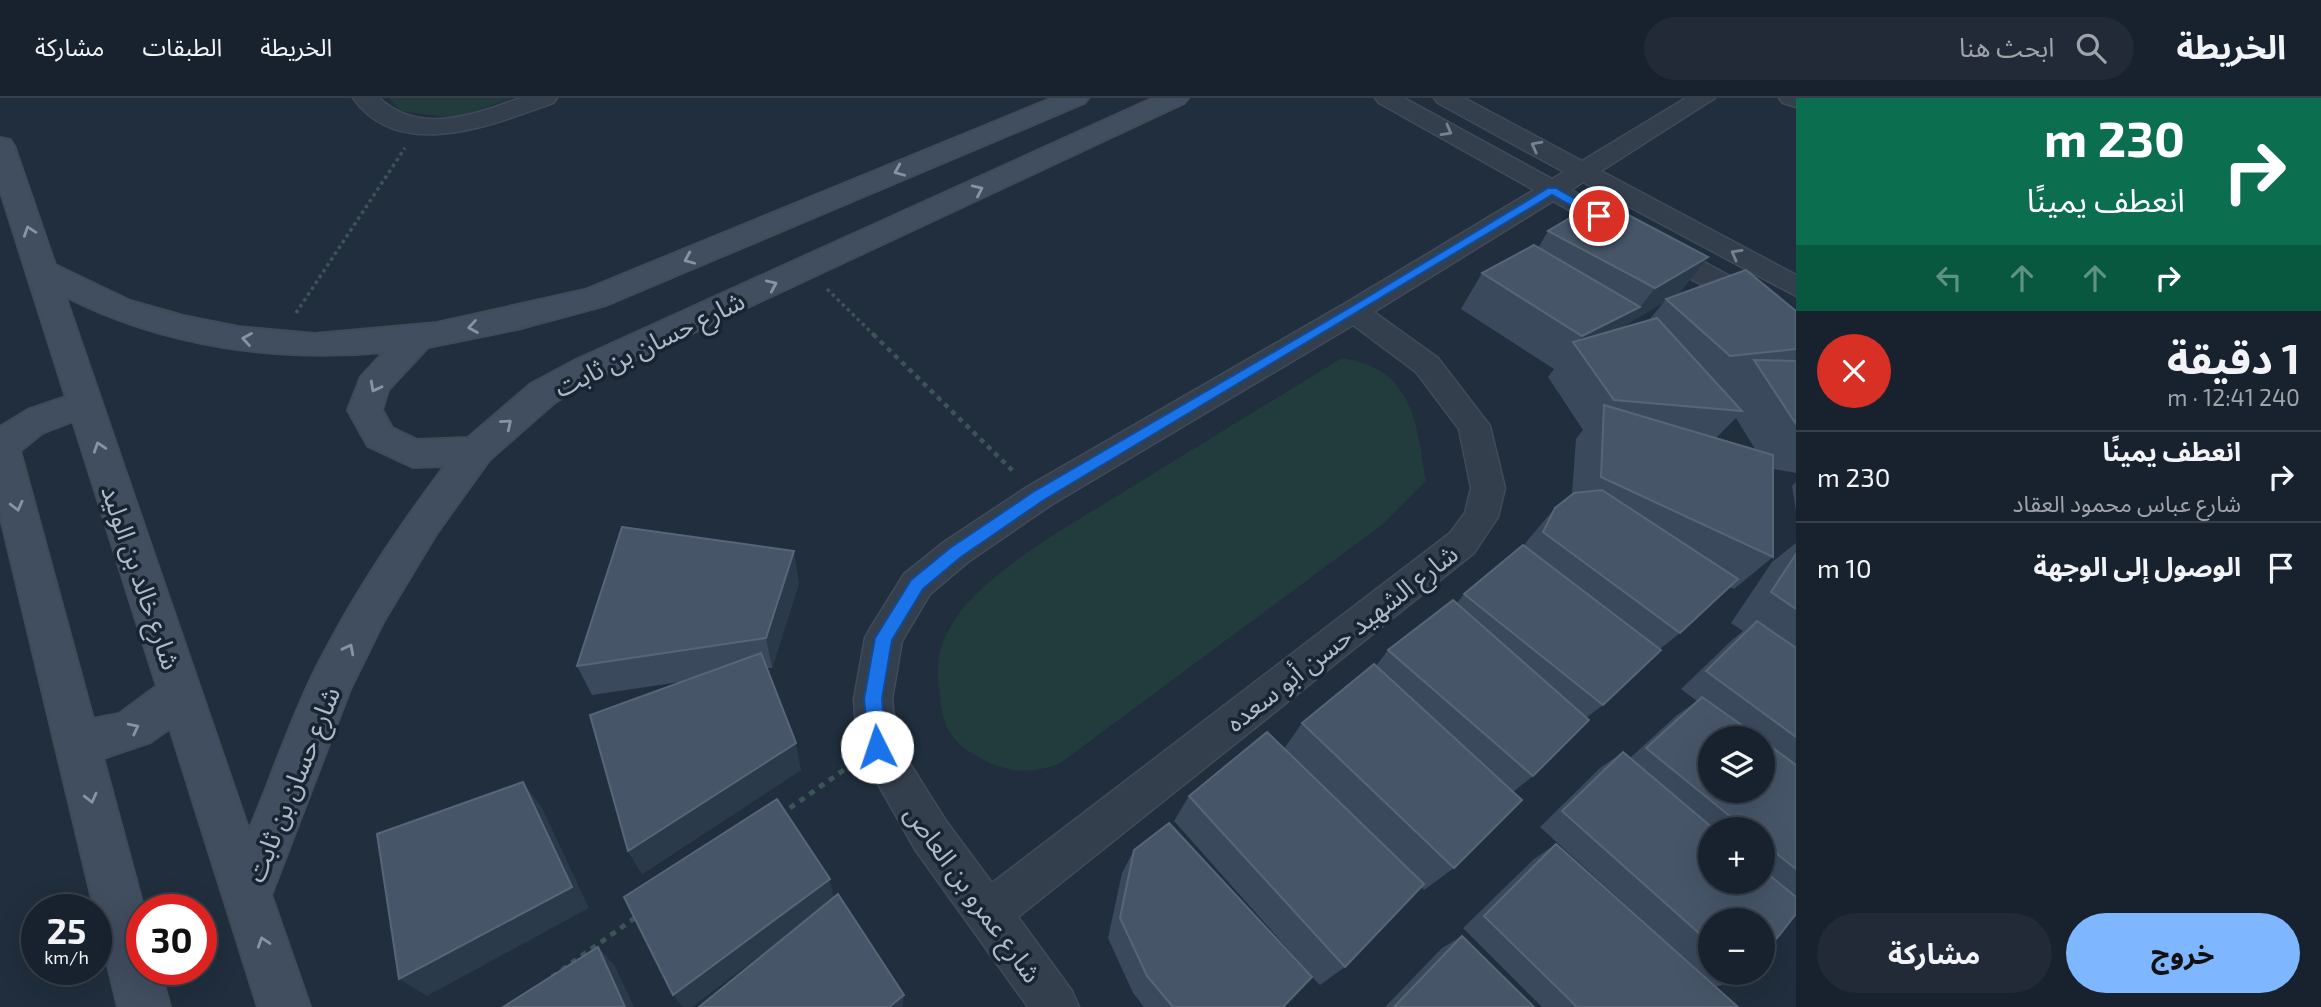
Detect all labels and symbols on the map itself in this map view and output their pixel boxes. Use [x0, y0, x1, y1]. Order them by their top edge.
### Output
one-way arrow [1439, 123, 1452, 136]
one-way arrow [1531, 141, 1543, 154]
one-way arrow [894, 163, 907, 177]
one-way arrow [971, 184, 983, 198]
pin [1569, 186, 1629, 246]
one-way arrow [23, 225, 37, 237]
one-way arrow [1731, 249, 1743, 262]
one-way arrow [684, 250, 696, 264]
one-way arrow [764, 279, 777, 293]
street label: شارع حسان بن ثابت [549, 284, 751, 407]
one-way arrow [467, 319, 479, 334]
one-way arrow [241, 331, 253, 346]
one-way arrow [369, 380, 383, 393]
one-way arrow [498, 420, 511, 432]
one-way arrow [92, 441, 107, 453]
street label: شارع خالد بن الوليد [91, 481, 188, 675]
one-way arrow [9, 500, 23, 512]
street label: شارع الشهيد حسن أبو سعده [1219, 537, 1466, 741]
one-way arrow [340, 644, 354, 656]
street label: شارع حسان بن ثابت [239, 682, 350, 888]
position arrow [840, 710, 914, 784]
one-way arrow [127, 722, 139, 736]
one-way arrow [83, 792, 97, 804]
street label: شارع عمرو بن العاص [895, 798, 1049, 991]
speed limit sign: 30 [126, 894, 217, 985]
one-way arrow [257, 936, 271, 949]

